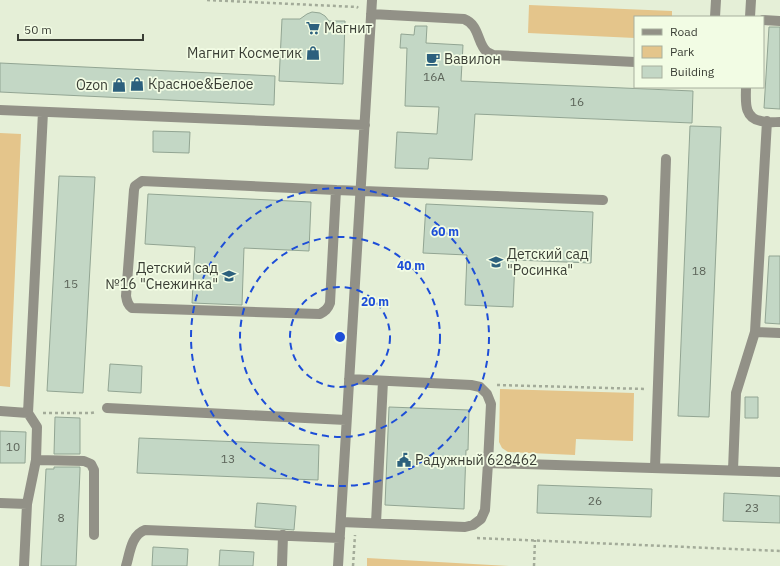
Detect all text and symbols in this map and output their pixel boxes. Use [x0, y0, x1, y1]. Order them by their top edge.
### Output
scale bar [18, 16, 143, 42]
legend [634, 16, 764, 88]
place label: Магнит [324, 19, 372, 37]
supermarket icon: Магнит [305, 20, 321, 36]
text: 50 m [24, 22, 52, 37]
text: Road [670, 24, 698, 39]
place label: Магнит Косметик [187, 44, 302, 62]
text: Park [670, 44, 695, 59]
shop icon: Магнит Косметик [305, 45, 321, 61]
place label: Вавилон [444, 50, 501, 68]
cafe icon: Вавилон [425, 51, 441, 67]
text: Building [670, 64, 715, 79]
house number: 16А [423, 69, 445, 84]
place label: Красное&Белое [148, 75, 254, 93]
place label: Ozon [76, 76, 108, 94]
shop icon: Красное&Белое [129, 76, 145, 92]
shop icon: Ozon [111, 77, 127, 93]
house number: 16 [570, 94, 584, 109]
text: 60 m [431, 224, 459, 239]
place label: Детский сад "Росинка" [507, 245, 589, 279]
school or university icon: Детский сад "Росинка" [488, 254, 504, 270]
text: 40 m [397, 258, 425, 273]
place label: Детский сад №16 "Снежинка" [105, 259, 218, 293]
house number: 18 [692, 263, 706, 278]
school or university icon: Детский сад №16 "Снежинка" [221, 268, 237, 284]
house number: 15 [64, 276, 78, 291]
text: 20 m [361, 294, 389, 309]
centre of rings [333, 330, 347, 344]
house number: 10 [6, 439, 20, 454]
house number: 13 [221, 451, 235, 466]
place label: Радужный 628462 [415, 451, 538, 469]
public building icon: Радужный 628462 [396, 452, 412, 468]
house number: 26 [588, 493, 602, 508]
house number: 23 [745, 500, 759, 515]
house number: 8 [57, 510, 65, 525]

